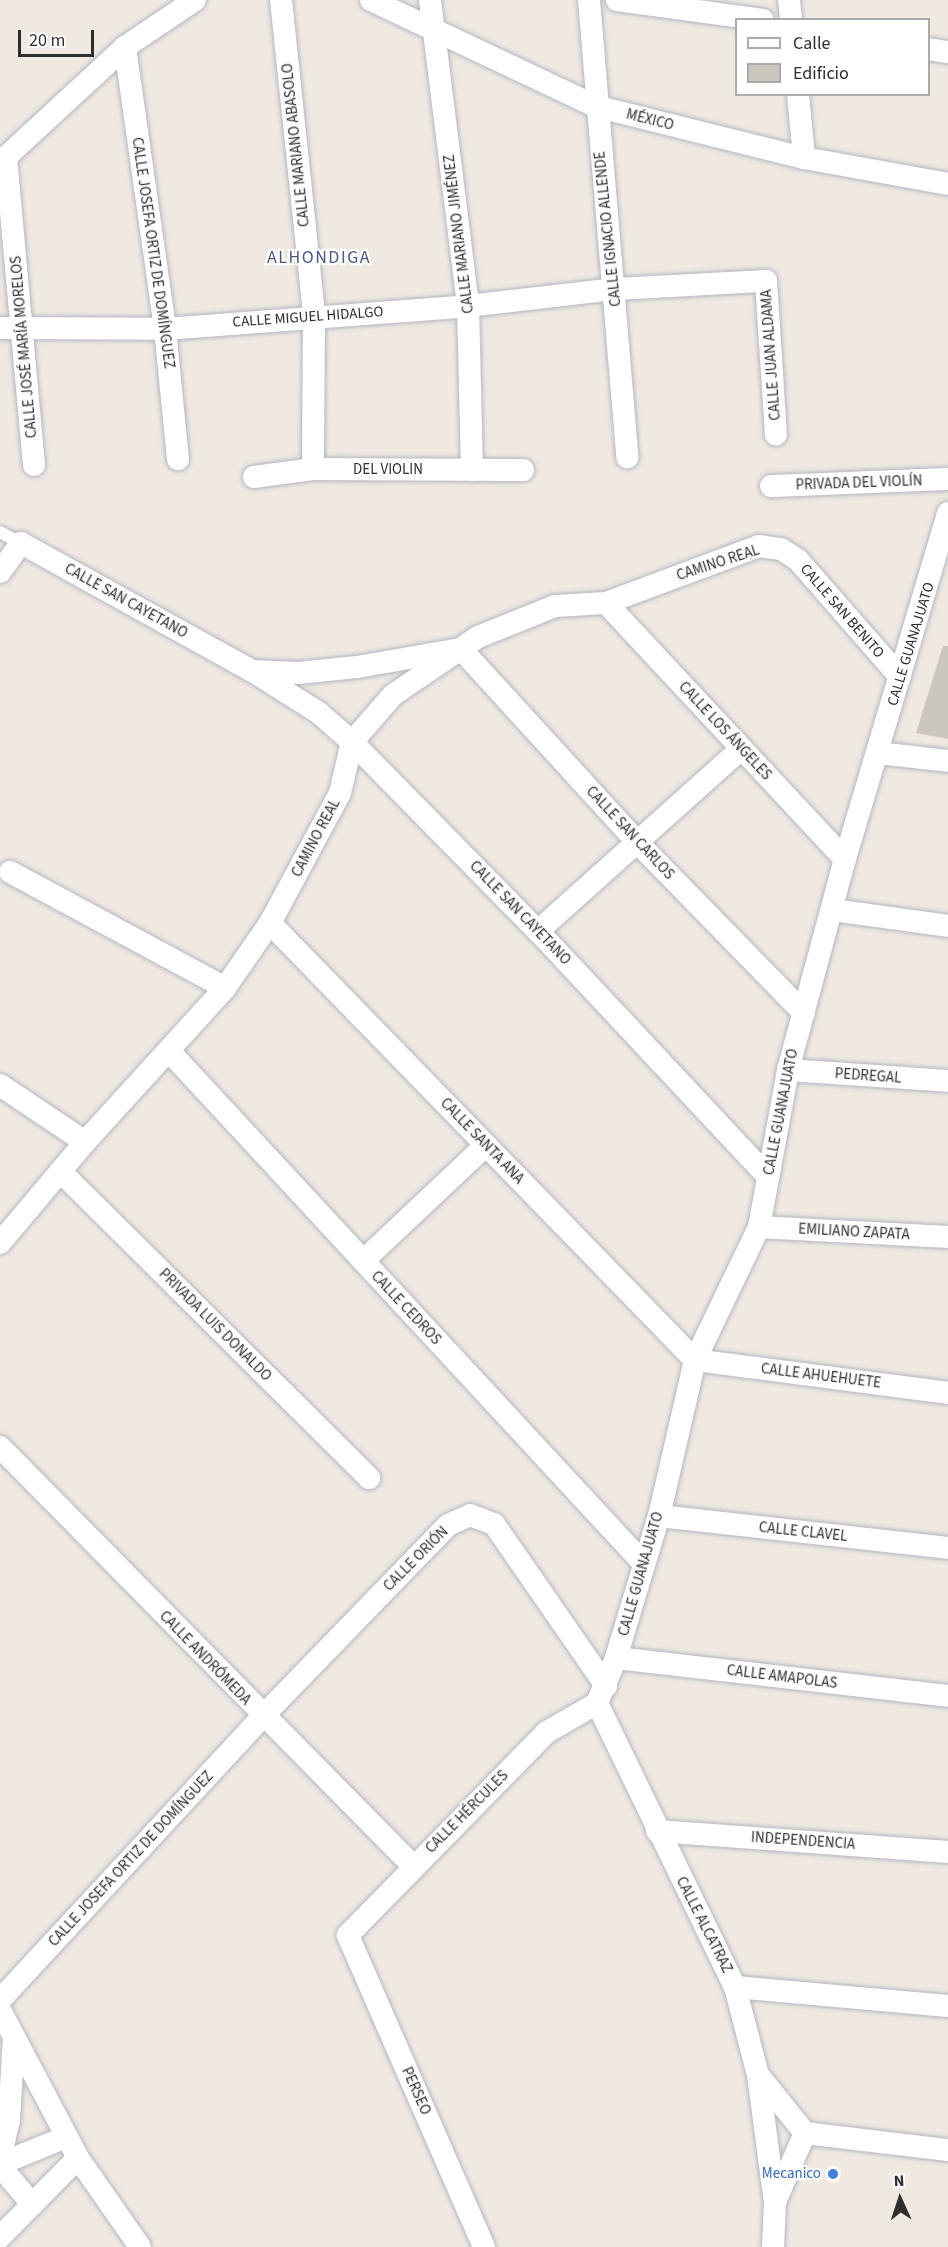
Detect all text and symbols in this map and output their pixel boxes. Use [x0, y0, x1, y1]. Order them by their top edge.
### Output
scale bar [21, 18, 98, 56]
legend [735, 18, 930, 96]
text: 20 m [29, 28, 65, 53]
text: Calle [793, 31, 830, 56]
text: Edificio [793, 61, 849, 86]
street label: CALLE MARIANO ABASOLO [278, 62, 314, 228]
street label: MÉXICO [624, 105, 676, 135]
street label: CALLE JOSEFA ORTIZ DE DOMÍNGUEZ [128, 136, 178, 370]
street label: CALLE IGNACIO ALLENDE [591, 150, 625, 308]
street label: CALLE MARIANO JIMÉNEZ [440, 153, 478, 315]
district label: ALHONDIGA [267, 247, 371, 269]
street label: CALLE JOSÉ MARÍA MORELOS [7, 255, 41, 439]
street label: CALLE JUAN ALDAMA [757, 289, 785, 421]
street label: CALLE MIGUEL HIDALGO [232, 303, 384, 331]
street label: DEL VIOLIN [353, 461, 423, 479]
street label: PRIVADA DEL VIOLÍN [795, 472, 923, 494]
street label: CAMINO REAL [674, 541, 762, 585]
street label: CALLE SAN CAYETANO [61, 560, 191, 642]
street label: CALLE SAN BENITO [796, 560, 888, 662]
street label: CALLE GUANAJUATO [884, 580, 938, 708]
street label: CALLE LOS ÁNGELES [675, 678, 775, 784]
street label: CALLE SAN CARLOS [582, 783, 678, 883]
street label: CAMINO REAL [288, 796, 344, 880]
street label: CALLE SAN CAYETANO [466, 857, 574, 969]
street label: CALLE GUANAJUATO [760, 1047, 802, 1177]
street label: PEDREGAL [834, 1065, 902, 1087]
street label: CALLE SANTA ANA [436, 1094, 528, 1188]
street label: EMILIANO ZAPATA [798, 1220, 910, 1244]
street label: PRIVADA LUIS DONALDO [155, 1265, 275, 1385]
street label: CALLE CEDROS [367, 1267, 445, 1349]
street label: CALLE AHUEHUETE [760, 1360, 882, 1392]
street label: CALLE GUANAJUATO [615, 1510, 667, 1638]
street label: CALLE CLAVEL [758, 1518, 848, 1546]
street label: CALLE ORIÓN [380, 1523, 452, 1595]
street label: CALLE ANDRÓMEDA [156, 1607, 254, 1709]
street label: CALLE AMAPOLAS [726, 1661, 838, 1693]
street label: CALLE HÉRCULES [422, 1767, 512, 1857]
street label: CALLE JOSEFA ORTIZ DE DOMÍNGUEZ [45, 1768, 217, 1950]
street label: INDEPENDENCIA [750, 1828, 856, 1854]
street label: CALLE ALCATRAZ [672, 1874, 736, 1976]
street label: PERSEO [397, 2064, 435, 2118]
place label: Mecanico [762, 2165, 821, 2183]
marker: Mecanico [826, 2167, 840, 2181]
north arrow [870, 2169, 930, 2229]
text: N [893, 2170, 905, 2192]

